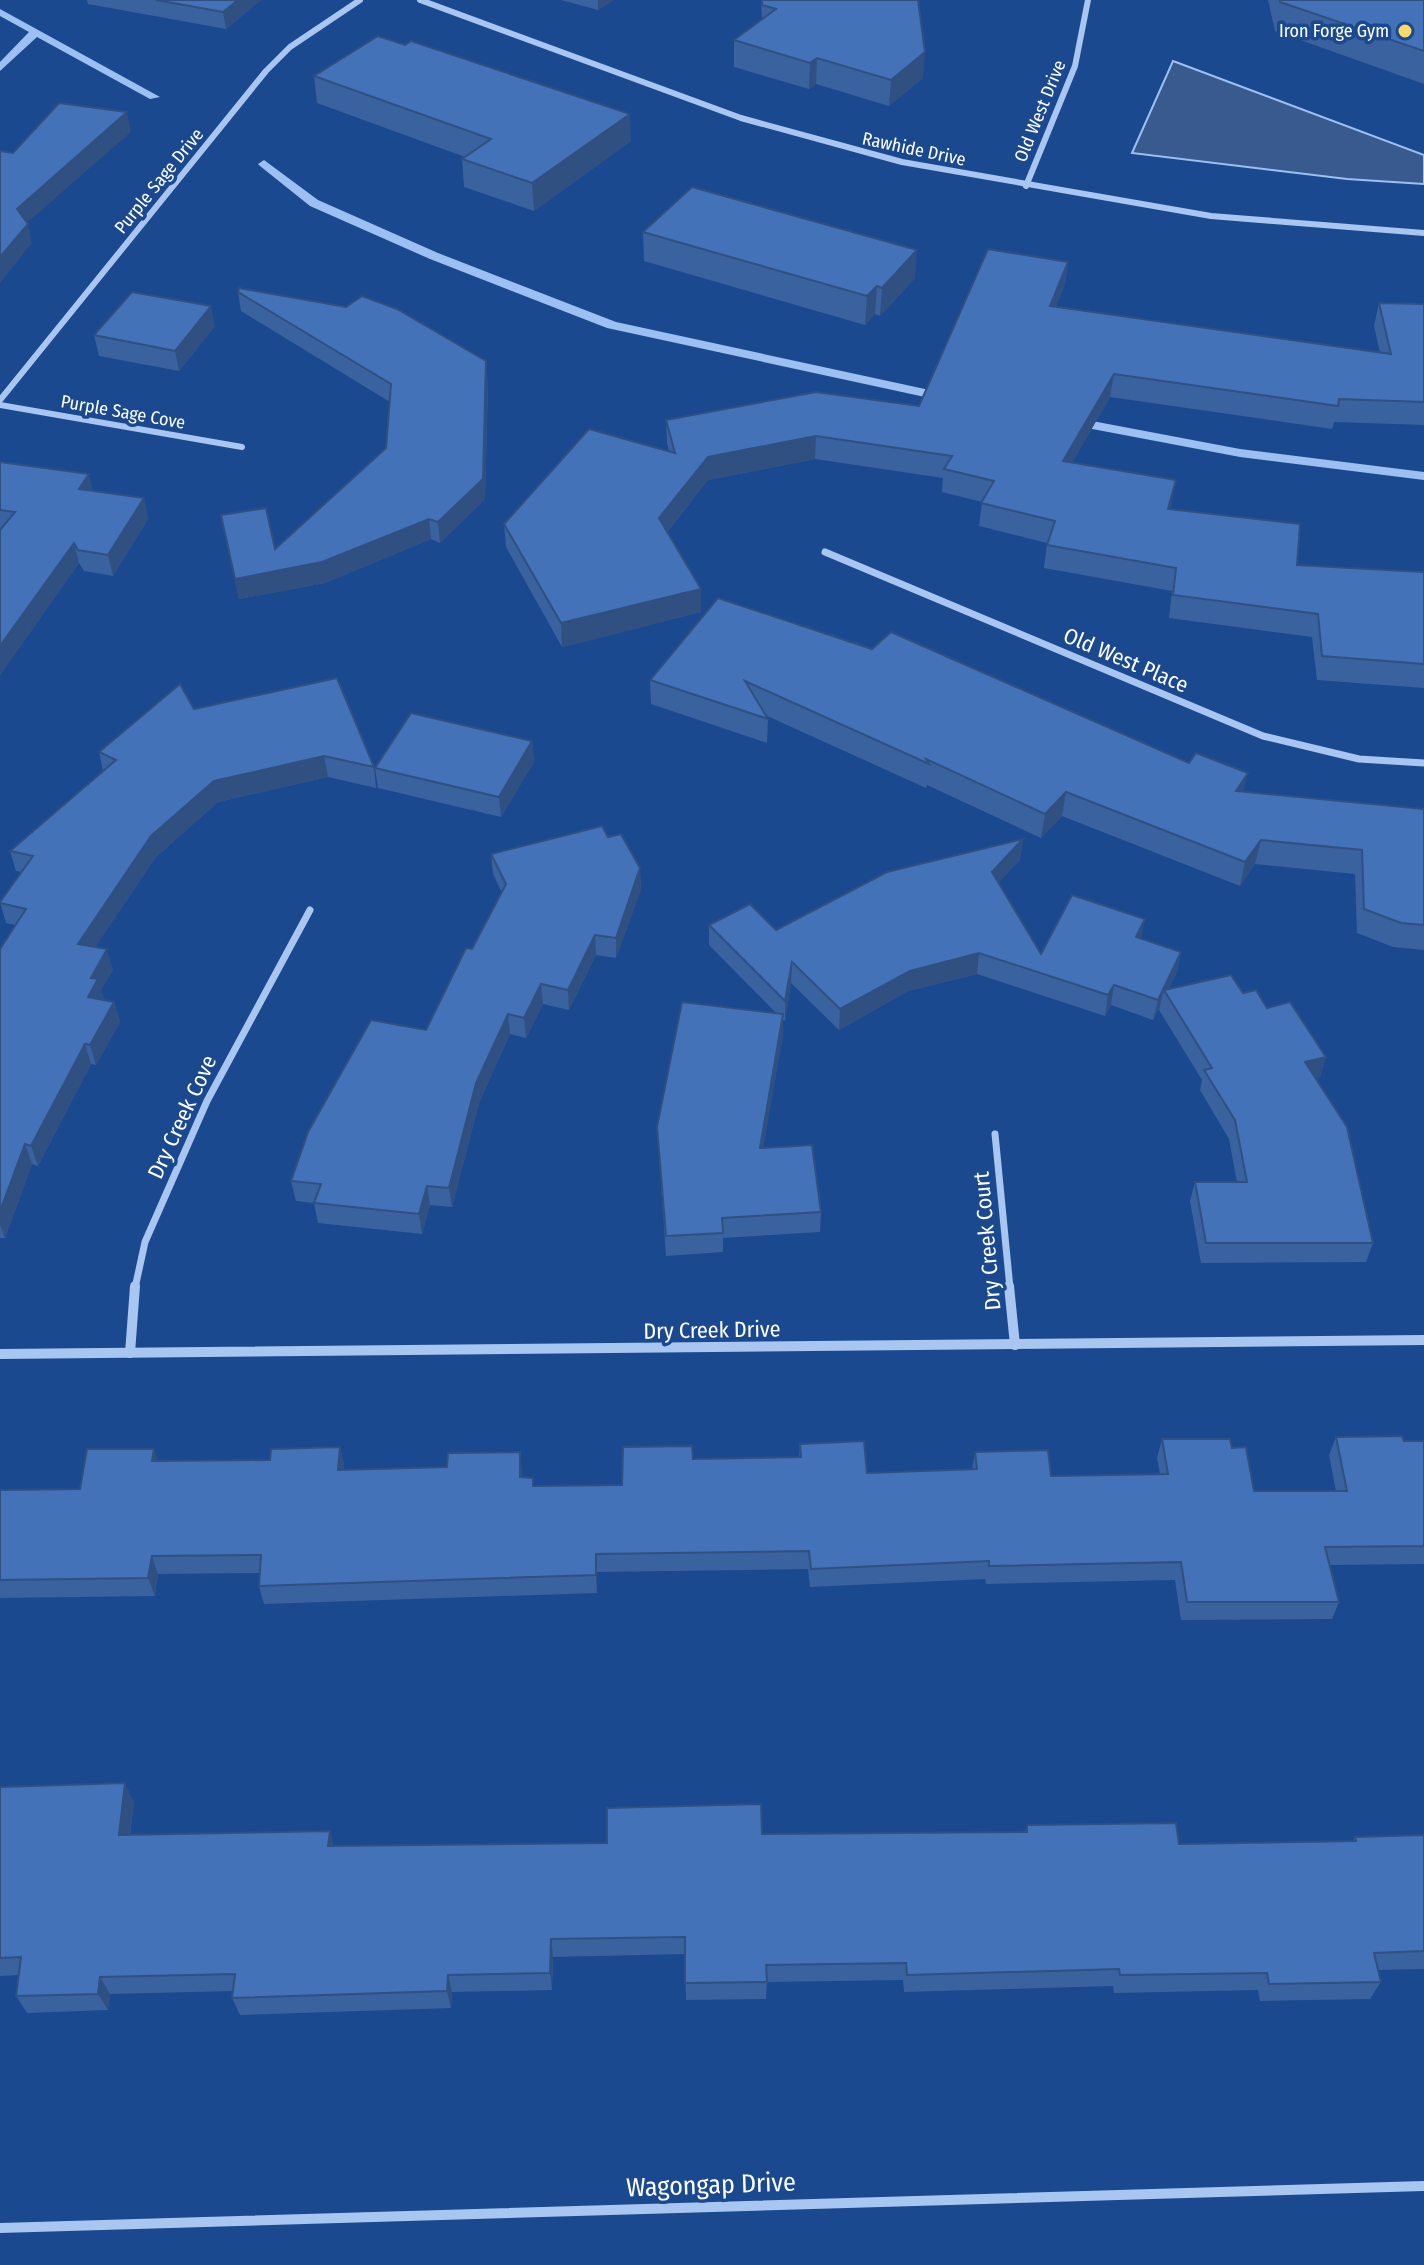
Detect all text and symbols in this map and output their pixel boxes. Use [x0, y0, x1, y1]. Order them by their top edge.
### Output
place label: Iron Forge Gym [1279, 20, 1389, 42]
marker: Iron Forge Gym [1396, 22, 1414, 40]
street label: Old West Drive [1010, 57, 1070, 165]
street label: Purple Sage Drive [110, 124, 208, 238]
street label: Rawhide Drive [860, 127, 968, 171]
street label: Purple Sage Cove [59, 390, 187, 434]
street label: Old West Place [1060, 622, 1192, 698]
street label: Dry Creek Cove [142, 1051, 222, 1183]
street label: Dry Creek Court [967, 1170, 1007, 1312]
street label: Dry Creek Drive [643, 1315, 781, 1345]
street label: Wagongap Drive [626, 2167, 796, 2203]

